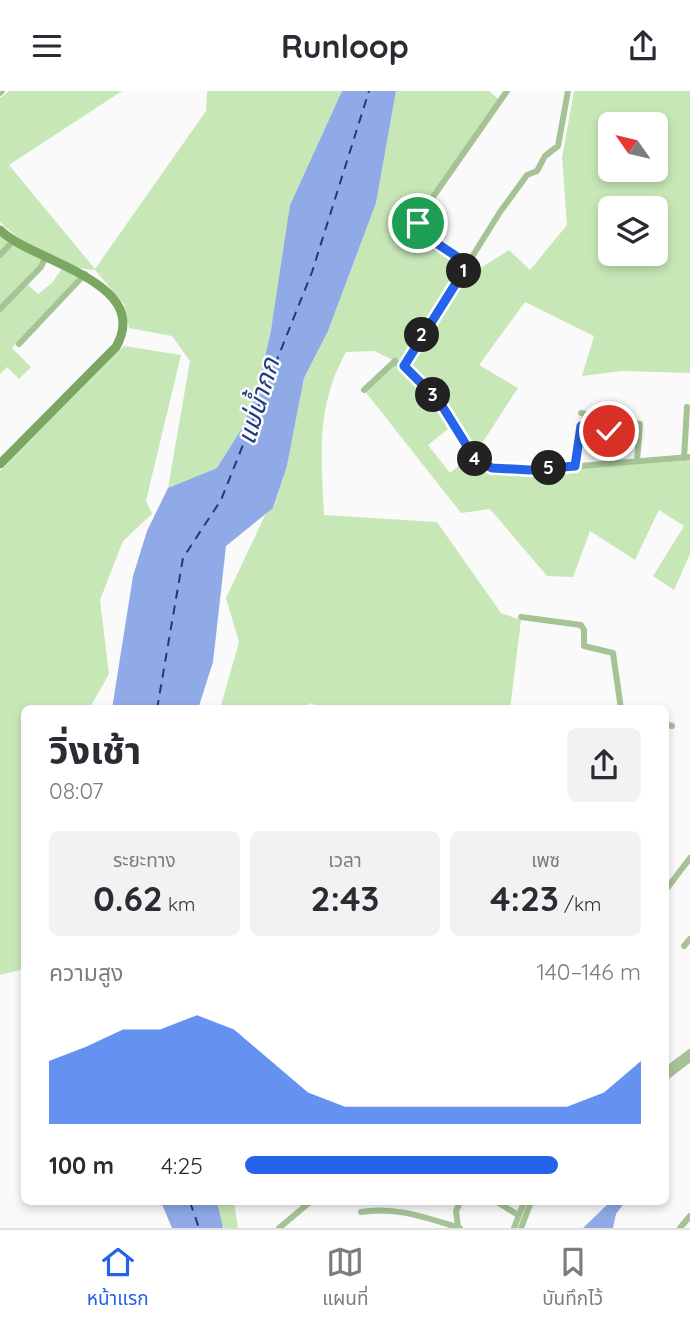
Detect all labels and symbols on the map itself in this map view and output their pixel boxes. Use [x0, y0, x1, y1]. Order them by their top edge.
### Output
north arrow [598, 112, 668, 182]
pin [388, 193, 448, 253]
pin: 1 [447, 253, 482, 289]
pin: 2 [404, 317, 440, 353]
water label: แม่น้ำกก [228, 352, 287, 448]
pin: 3 [416, 377, 450, 413]
pin [579, 401, 639, 461]
pin: 4 [458, 441, 492, 477]
pin: 5 [532, 451, 566, 485]

